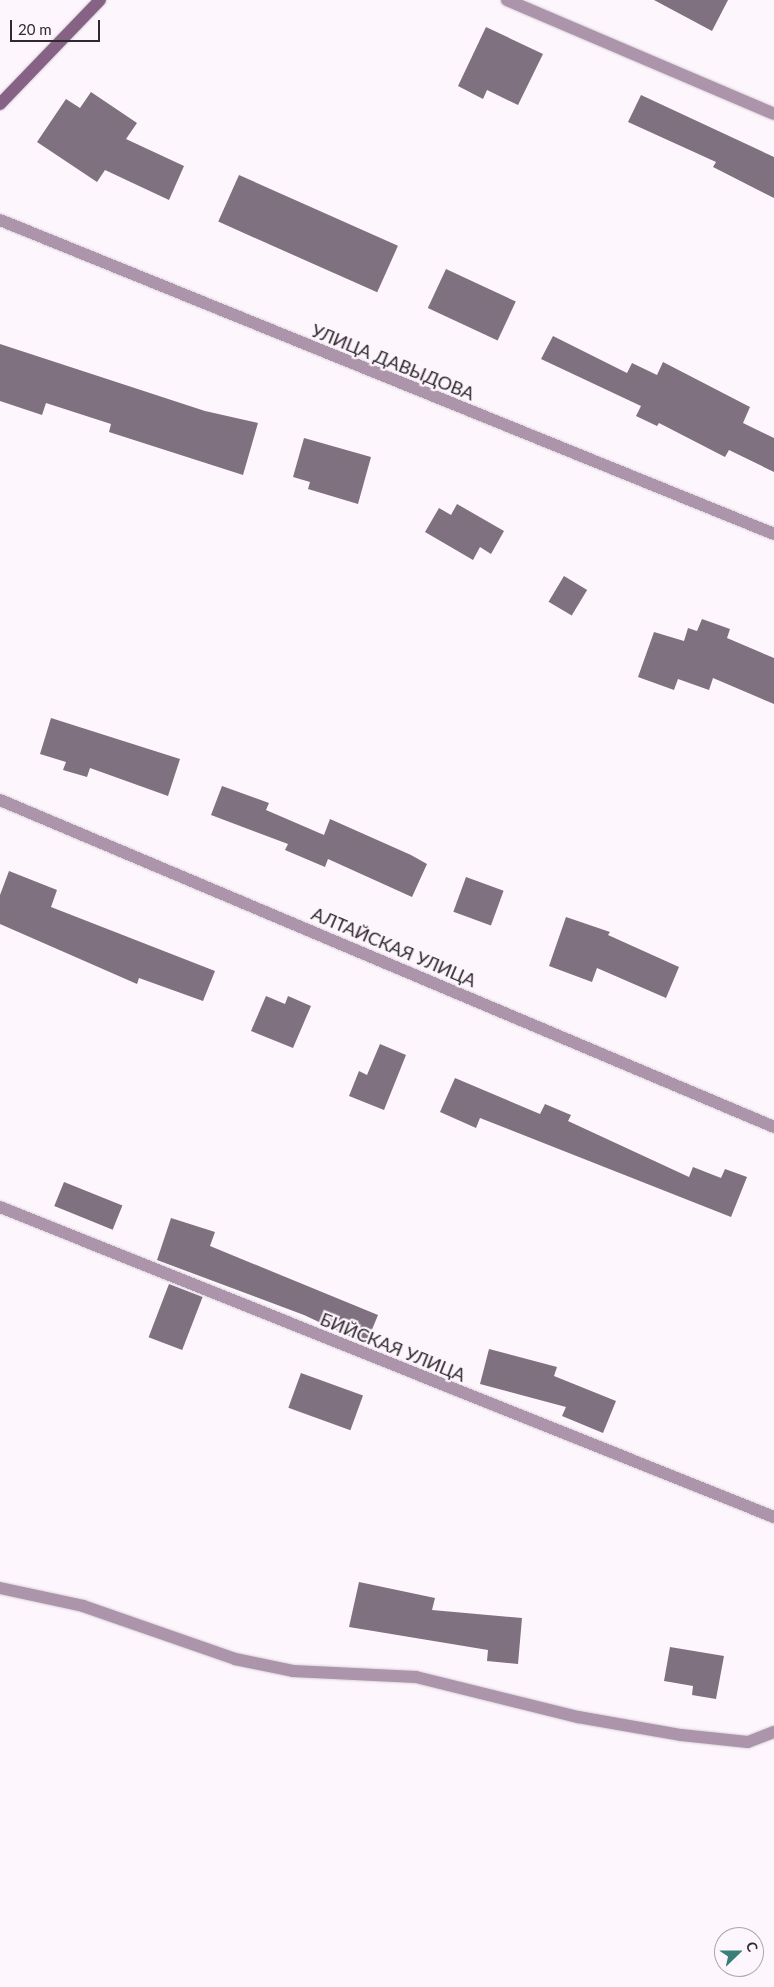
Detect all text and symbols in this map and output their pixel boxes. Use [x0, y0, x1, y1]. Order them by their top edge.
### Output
scale bar [12, 10, 102, 42]
text: 20 m [18, 20, 52, 38]
street label: УЛИЦА ДАВЫДОВА [308, 319, 478, 405]
street label: АЛТАЙСКАЯ УЛИЦА [308, 903, 480, 991]
street label: БИЙСКАЯ УЛИЦА [317, 1308, 469, 1386]
north arrow [714, 1927, 764, 1977]
text: С [743, 1939, 762, 1954]

